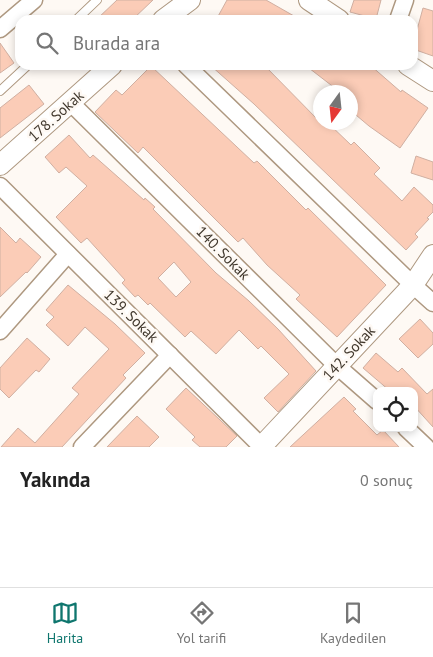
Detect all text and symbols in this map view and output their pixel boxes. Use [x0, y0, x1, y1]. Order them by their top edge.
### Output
search box [15, 15, 418, 70]
icon: search [33, 29, 61, 57]
text: Burada ara [73, 31, 160, 55]
street label: 178. Sokak [24, 85, 88, 146]
north arrow [313, 85, 358, 130]
street label: 140. Sokak [192, 222, 255, 284]
street label: 139. Sokak [100, 285, 163, 347]
street label: 142. Sokak [318, 321, 379, 384]
map controls [373, 387, 418, 432]
button: locate [373, 387, 418, 432]
text: Yakında [20, 466, 90, 493]
text: 0 sonuç [360, 470, 413, 490]
tab: Harita [47, 599, 83, 647]
tab: Yol tarifi [177, 599, 226, 647]
tab: Kaydedilen [320, 599, 386, 647]

